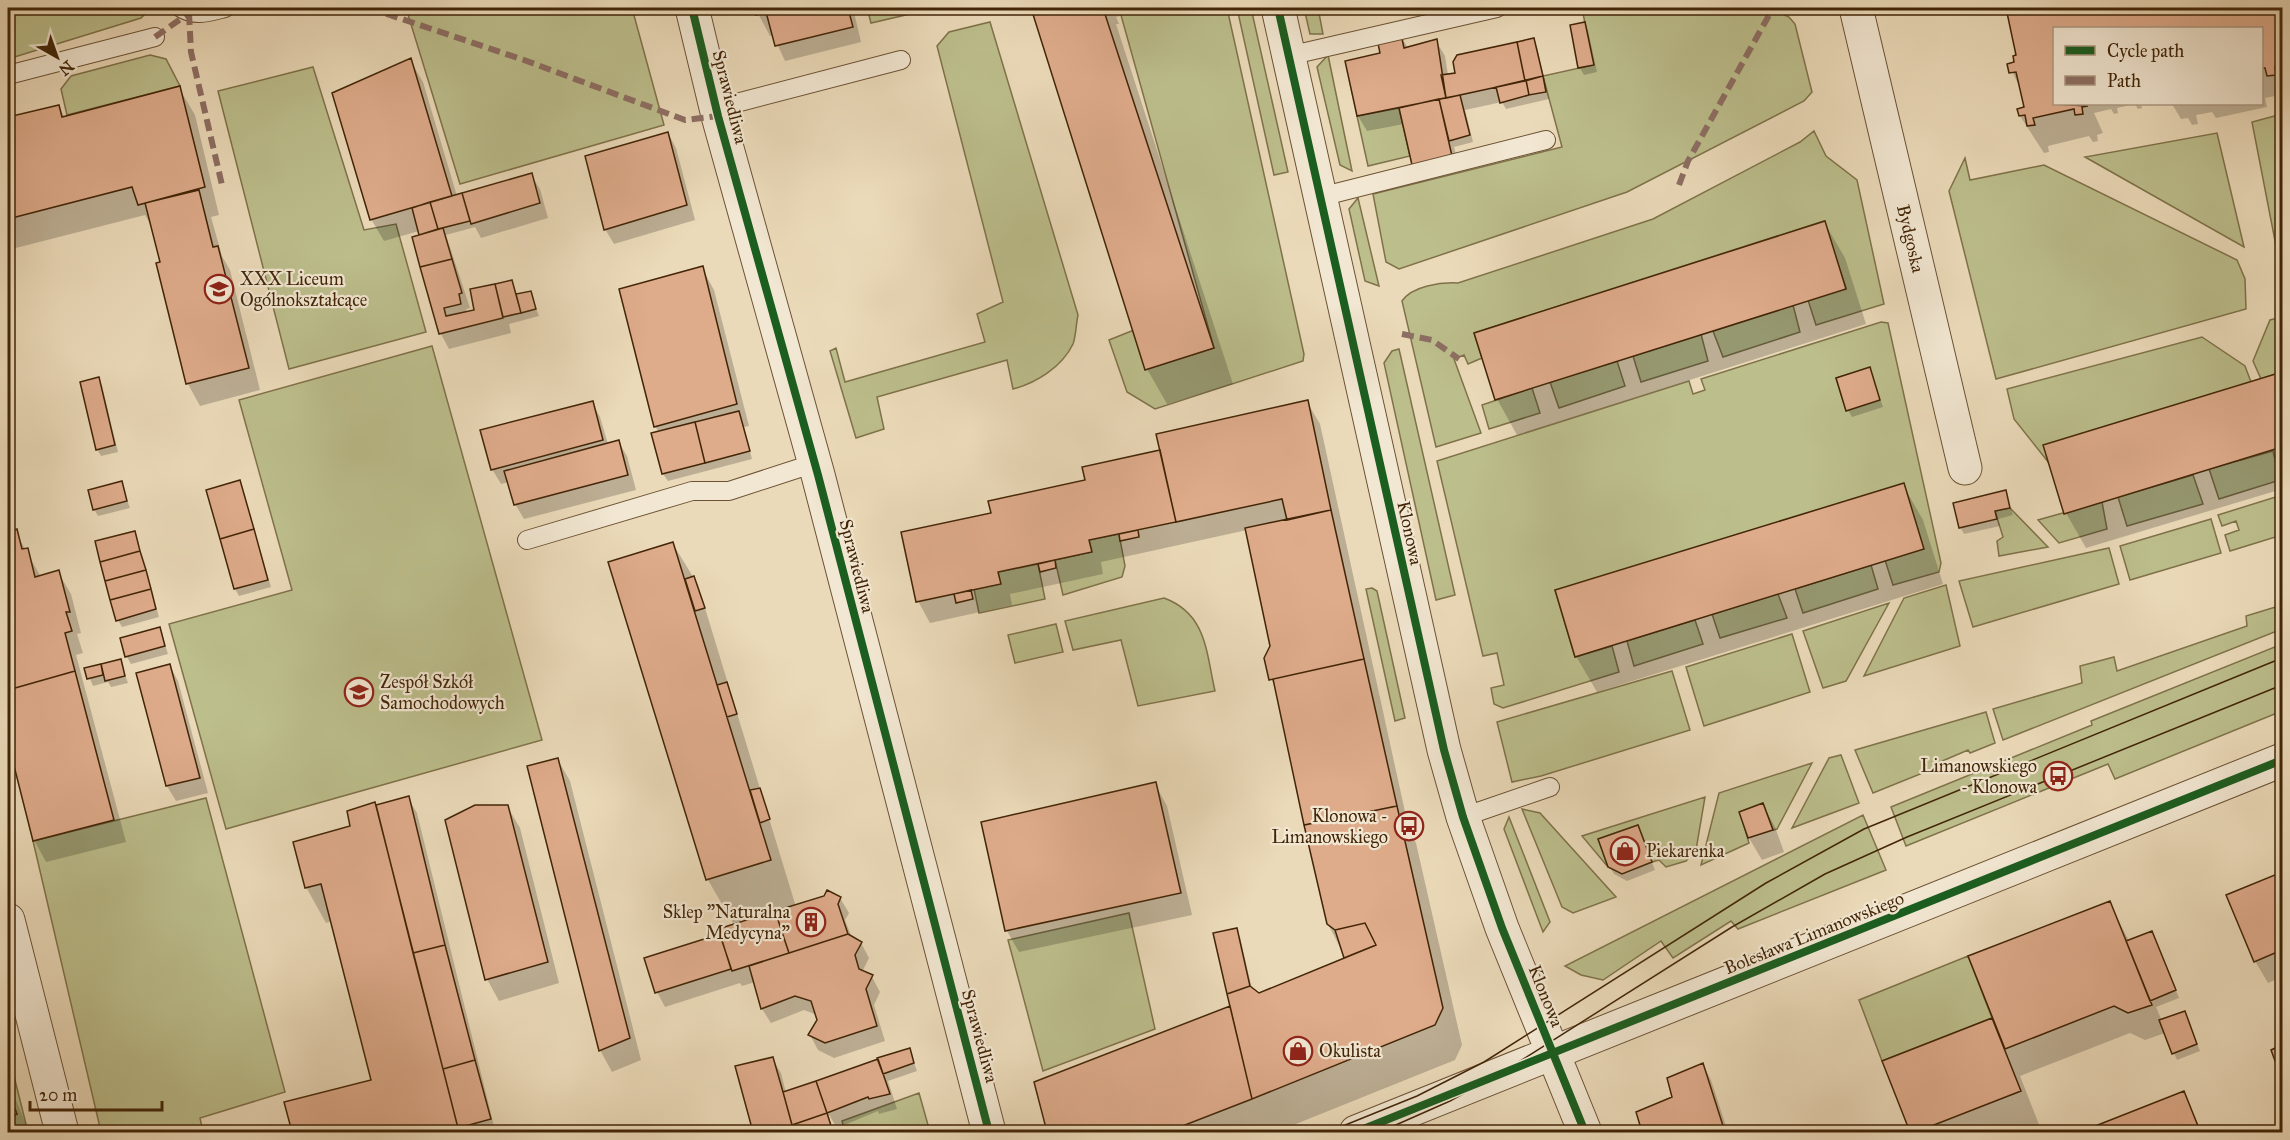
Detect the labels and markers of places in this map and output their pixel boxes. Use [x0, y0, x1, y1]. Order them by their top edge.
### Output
place label: XXX Liceum Ogólnokształcące [240, 268, 367, 312]
school or university icon: XXX Liceum Ogólnokształcące [203, 273, 235, 305]
place label: Zespół Szkół Samochodowych [380, 671, 505, 714]
school or university icon: Zespół Szkół Samochodowych [343, 676, 375, 708]
place label: Limanowskiego - Klonowa [1921, 755, 2037, 798]
bus stop icon: Limanowskiego - Klonowa [2042, 760, 2074, 792]
place label: Klonowa - Limanowskiego [1272, 805, 1388, 849]
bus stop icon: Klonowa - Limanowskiego [1393, 810, 1425, 842]
shop icon: Piekarenka [1609, 835, 1641, 867]
place label: Piekarenka [1646, 840, 1725, 862]
place label: Sklep "Naturalna Medycyna" [663, 901, 790, 944]
building icon: Sklep "Naturalna Medycyna" [795, 906, 827, 938]
shop icon: Okulista [1282, 1035, 1314, 1067]
place label: Okulista [1319, 1040, 1381, 1062]

